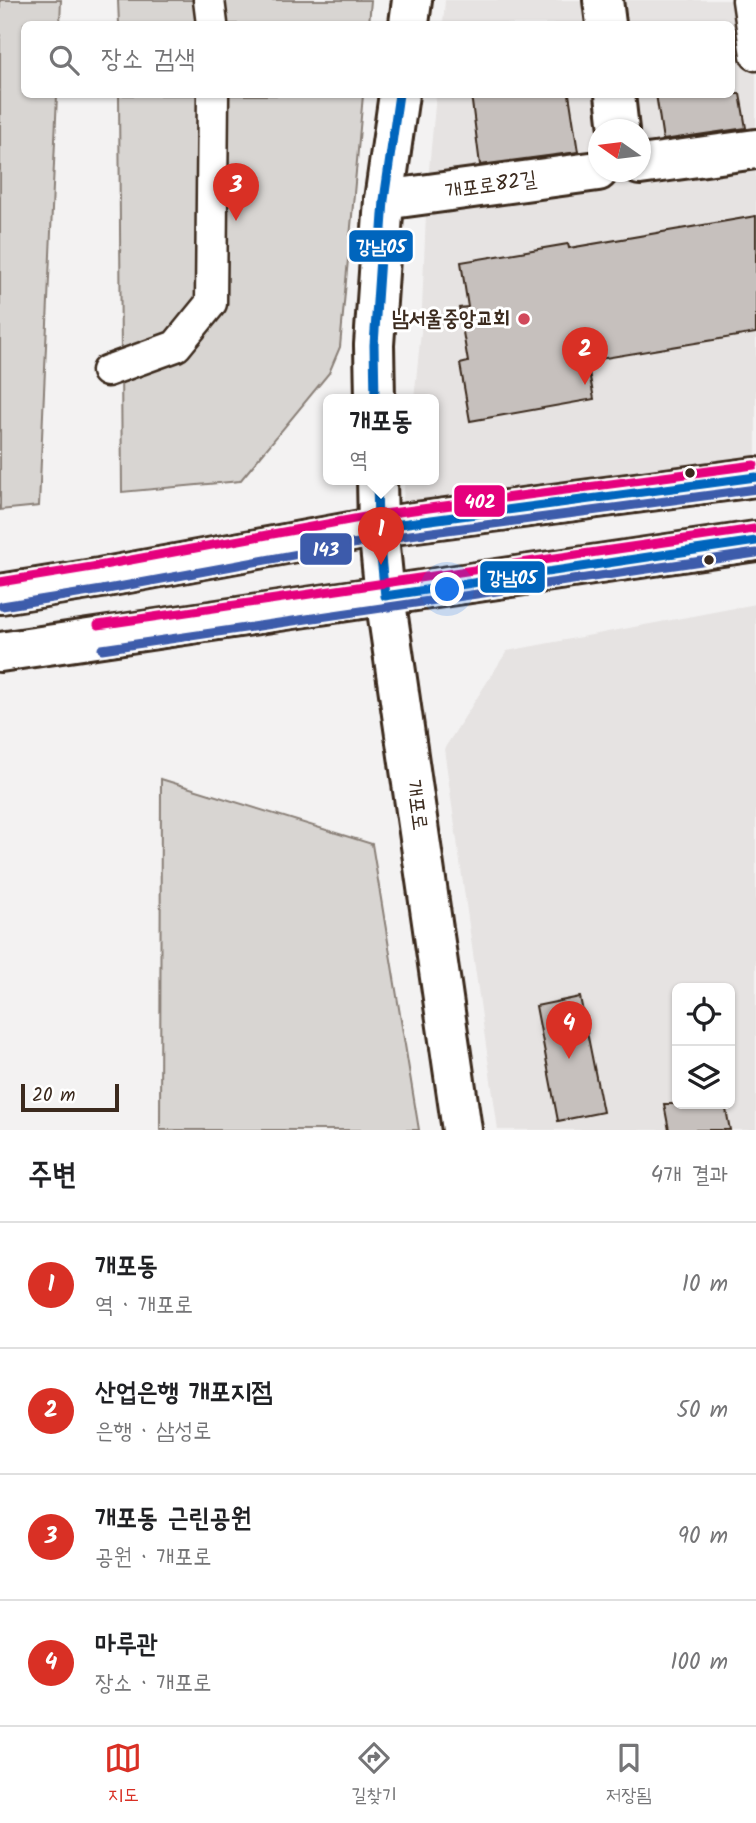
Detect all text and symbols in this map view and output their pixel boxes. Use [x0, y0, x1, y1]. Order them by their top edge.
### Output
search box [21, 21, 735, 98]
text: 장소 검색 [101, 39, 195, 81]
icon: search [45, 41, 83, 79]
north arrow [588, 119, 651, 182]
pin: 3 [213, 163, 259, 221]
street label: 개포로82길 [443, 163, 539, 209]
line badge: 강남05 [348, 229, 414, 263]
text: 강남05 [356, 233, 407, 263]
place label: 남서울중앙교회 [392, 303, 510, 336]
marker: 남서울중앙교회 [516, 311, 532, 327]
pin: 2 [562, 327, 608, 385]
popup [323, 394, 439, 485]
text: 개포동 [350, 401, 412, 443]
text: 역 [350, 443, 368, 479]
unlabelled marker [683, 466, 697, 480]
line badge: 402 [453, 484, 506, 518]
text: 402 [464, 488, 496, 518]
pin: 1 [358, 507, 404, 565]
line badge: 143 [299, 532, 353, 566]
text: 143 [313, 536, 339, 566]
unlabelled marker [702, 553, 716, 567]
line badge: 강남05 [479, 560, 546, 594]
text: 강남05 [487, 564, 538, 594]
your location [430, 572, 464, 606]
street label: 개포로 [396, 778, 436, 832]
map controls [672, 983, 735, 1109]
button: locate [672, 983, 735, 1046]
pin: 4 [546, 1001, 592, 1059]
button: layers [672, 1046, 735, 1109]
scale bar [21, 1081, 119, 1113]
text: 20 m [32, 1081, 75, 1111]
text: 주변 [28, 1152, 76, 1200]
text: 4개 결과 [651, 1158, 728, 1194]
text: 개포동 [95, 1246, 158, 1288]
text: 1 [48, 1267, 54, 1303]
text: 10 m [682, 1267, 728, 1303]
text: 역 · 개포로 [95, 1288, 193, 1324]
text: 산업은행 개포지점 [95, 1372, 272, 1414]
text: 2 [44, 1393, 58, 1429]
text: 50 m [677, 1393, 728, 1429]
text: 은행 · 삼성로 [95, 1414, 211, 1450]
text: 개포동 근린공원 [95, 1498, 251, 1540]
text: 3 [45, 1519, 57, 1555]
text: 90 m [678, 1519, 728, 1555]
text: 공원 · 개포로 [95, 1540, 211, 1576]
text: 마루관 [95, 1624, 158, 1666]
text: 4 [45, 1645, 57, 1681]
text: 100 m [670, 1645, 728, 1681]
text: 장소 · 개포로 [95, 1666, 211, 1702]
tab: 지도 [104, 1739, 142, 1811]
tab: 길찾기 [351, 1739, 397, 1811]
tab: 저장됨 [606, 1739, 652, 1811]

